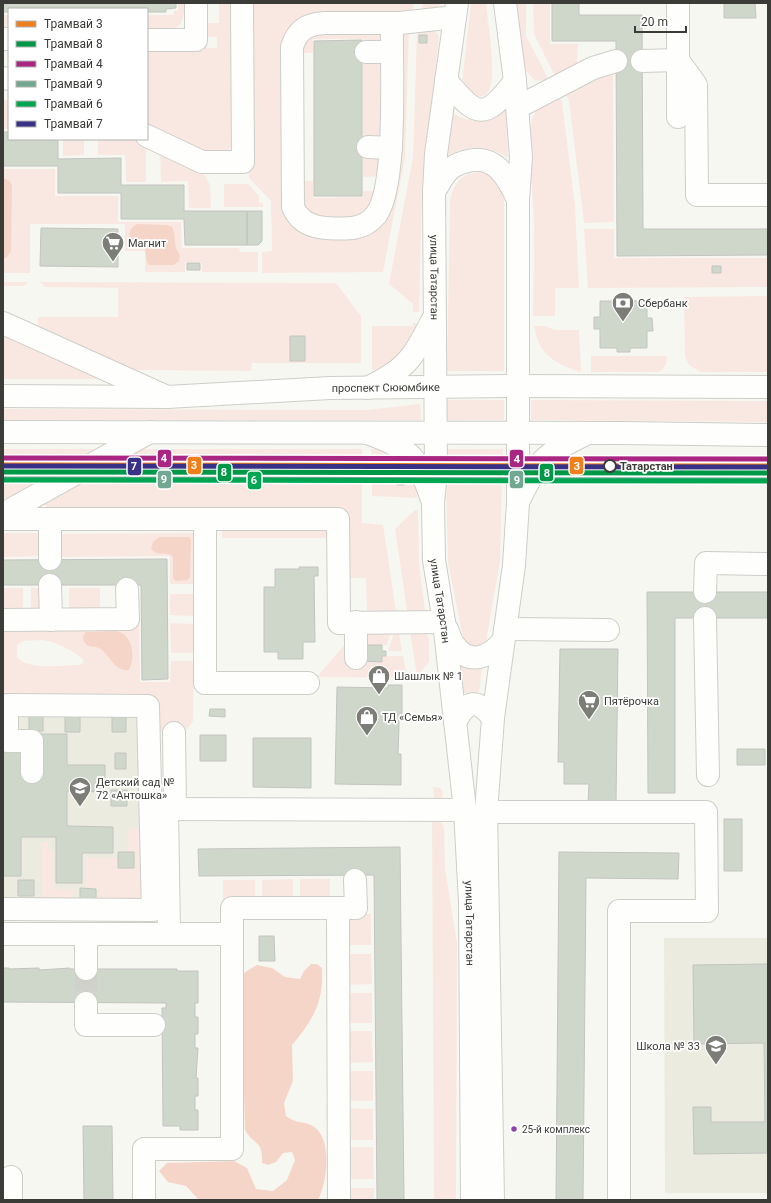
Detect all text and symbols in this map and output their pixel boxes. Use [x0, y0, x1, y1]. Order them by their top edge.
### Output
legend [8, 8, 148, 140]
scale bar [635, 8, 686, 34]
text: 20 m [641, 15, 668, 29]
text: Трамвай 3 [44, 17, 103, 31]
text: Трамвай 8 [44, 37, 103, 51]
text: Трамвай 4 [44, 57, 103, 71]
text: Трамвай 9 [44, 77, 103, 91]
text: Трамвай 6 [44, 97, 103, 111]
text: Трамвай 7 [44, 117, 103, 131]
supermarket icon: Магнит [100, 230, 126, 263]
street label: улица Татарстан [427, 235, 441, 320]
place label: Магнит [128, 237, 167, 250]
bank icon: Сбербанк [610, 290, 636, 323]
place label: Сбербанк [638, 297, 688, 310]
street label: проспект Сююмбике [332, 381, 440, 395]
line badge: 4 [157, 449, 172, 468]
line badge: 4 [509, 449, 524, 468]
text: 4 [161, 452, 168, 465]
text: 4 [514, 453, 521, 466]
line badge: 3 [187, 456, 202, 475]
line badge: 3 [569, 456, 584, 475]
line badge: 7 [127, 457, 142, 476]
text: 3 [191, 459, 197, 472]
marker: Татарстан [603, 459, 617, 473]
text: 7 [131, 460, 137, 473]
text: 3 [574, 460, 580, 473]
place label: Татарстан [620, 460, 673, 473]
line badge: 8 [217, 463, 232, 482]
line badge: 8 [539, 463, 554, 482]
text: 8 [221, 466, 227, 479]
text: 8 [544, 467, 550, 480]
line badge: 9 [157, 470, 172, 489]
line badge: 9 [509, 470, 524, 489]
line badge: 6 [247, 471, 262, 490]
text: 9 [161, 473, 167, 486]
text: 6 [251, 474, 257, 487]
text: 9 [514, 474, 520, 487]
street label: улица Татарстан [427, 558, 452, 644]
shop icon: Шашлык № 1 [366, 663, 392, 696]
place label: Шашлык № 1 [394, 670, 463, 683]
supermarket icon: Пятёрочка [576, 688, 602, 721]
place label: Пятёрочка [604, 695, 659, 708]
shop icon: ТД «Семья» [354, 704, 380, 737]
place label: ТД «Семья» [382, 711, 443, 724]
school or university icon: Детский сад № 72 «Антошка» [67, 775, 93, 808]
place label: Детский сад № 72 «Антошка» [96, 776, 174, 802]
street label: улица Татарстан [462, 880, 476, 966]
school or university icon: Школа № 33 [703, 1033, 729, 1066]
place label: Школа № 33 [636, 1040, 700, 1053]
marker: 25-й комплекс [509, 1124, 519, 1134]
place label: 25-й комплекс [522, 1124, 590, 1135]

